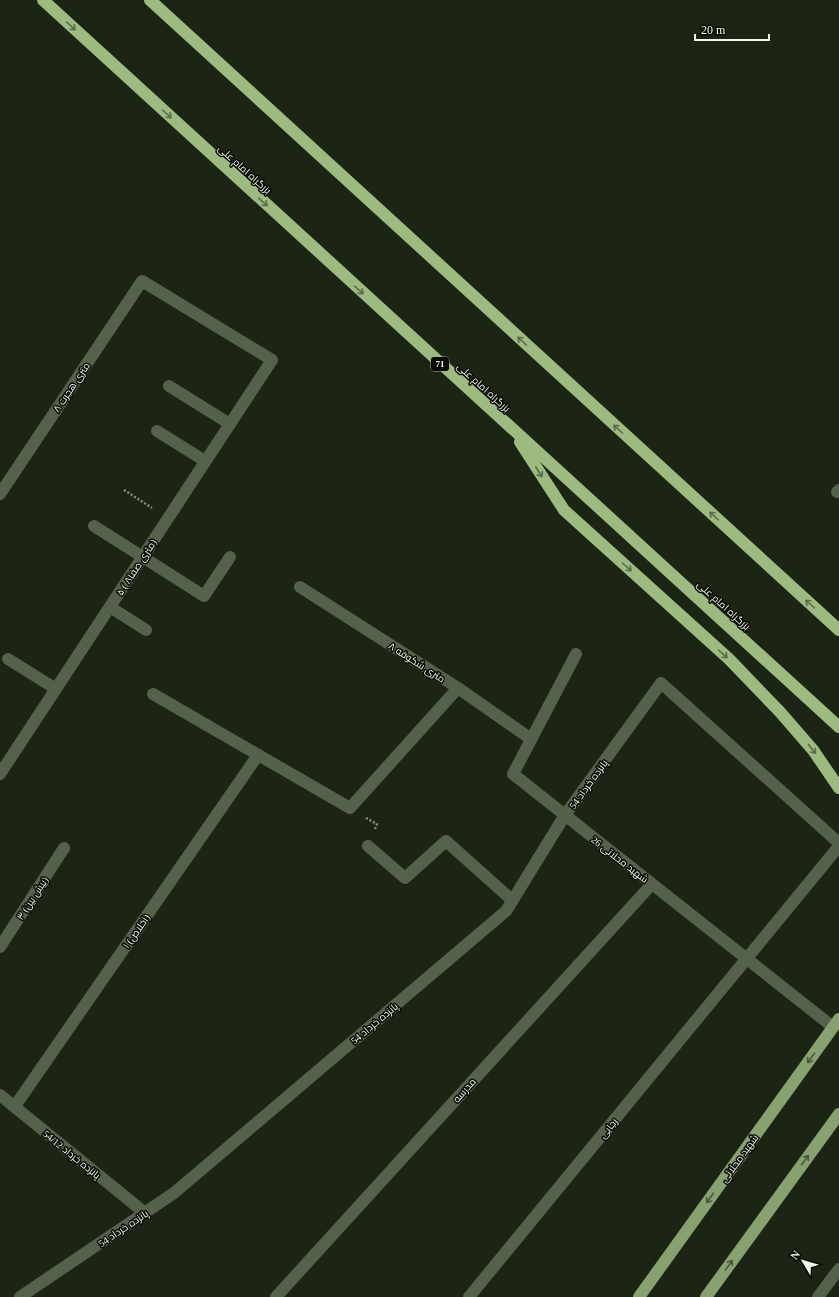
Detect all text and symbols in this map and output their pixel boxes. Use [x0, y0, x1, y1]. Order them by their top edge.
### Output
scale bar [695, 16, 769, 42]
one-way arrow [66, 22, 77, 31]
text: 20 m [701, 23, 726, 37]
one-way arrow [162, 109, 172, 118]
street label: بزرگراه امام علی [214, 143, 274, 198]
one-way arrow [258, 197, 268, 207]
one-way arrow [354, 285, 364, 294]
one-way arrow [517, 336, 527, 346]
road number: 71 [431, 357, 449, 371]
street label: ۸ متری هجرت [51, 360, 93, 415]
street label: بزرگراه امام علی [453, 361, 513, 416]
one-way arrow [613, 424, 623, 433]
one-way arrow [535, 466, 543, 477]
one-way arrow [709, 512, 719, 521]
street label: ۵ ( ۸متری صفا) [114, 537, 160, 598]
one-way arrow [622, 562, 632, 571]
street label: بزرگراه امام علی [693, 579, 753, 634]
one-way arrow [805, 600, 815, 609]
street label: ۸ متری شکوفه [386, 640, 447, 686]
one-way arrow [718, 649, 728, 658]
one-way arrow [807, 743, 816, 754]
street label: پانزده خرداد 54 [567, 757, 611, 812]
street label: شهید محلاتی 26 [589, 834, 650, 886]
street label: ۳ (پیش بین) [14, 875, 51, 922]
street label: ۱ (اخلاص) [121, 912, 153, 951]
street label: پانزده خرداد 54 [349, 1000, 401, 1047]
one-way arrow [807, 1053, 815, 1064]
street label: مدرسه [451, 1076, 478, 1105]
street label: رجایی [597, 1116, 621, 1141]
street label: پانزده خرداد 54/12 [40, 1128, 103, 1182]
street label: شهید محلاتی [718, 1132, 761, 1185]
one-way arrow [801, 1155, 810, 1166]
one-way arrow [706, 1192, 714, 1203]
street label: پانزده خرداد 54 [96, 1207, 151, 1250]
north arrow [783, 1241, 823, 1281]
text: N [788, 1248, 802, 1262]
one-way arrow [725, 1260, 733, 1271]

